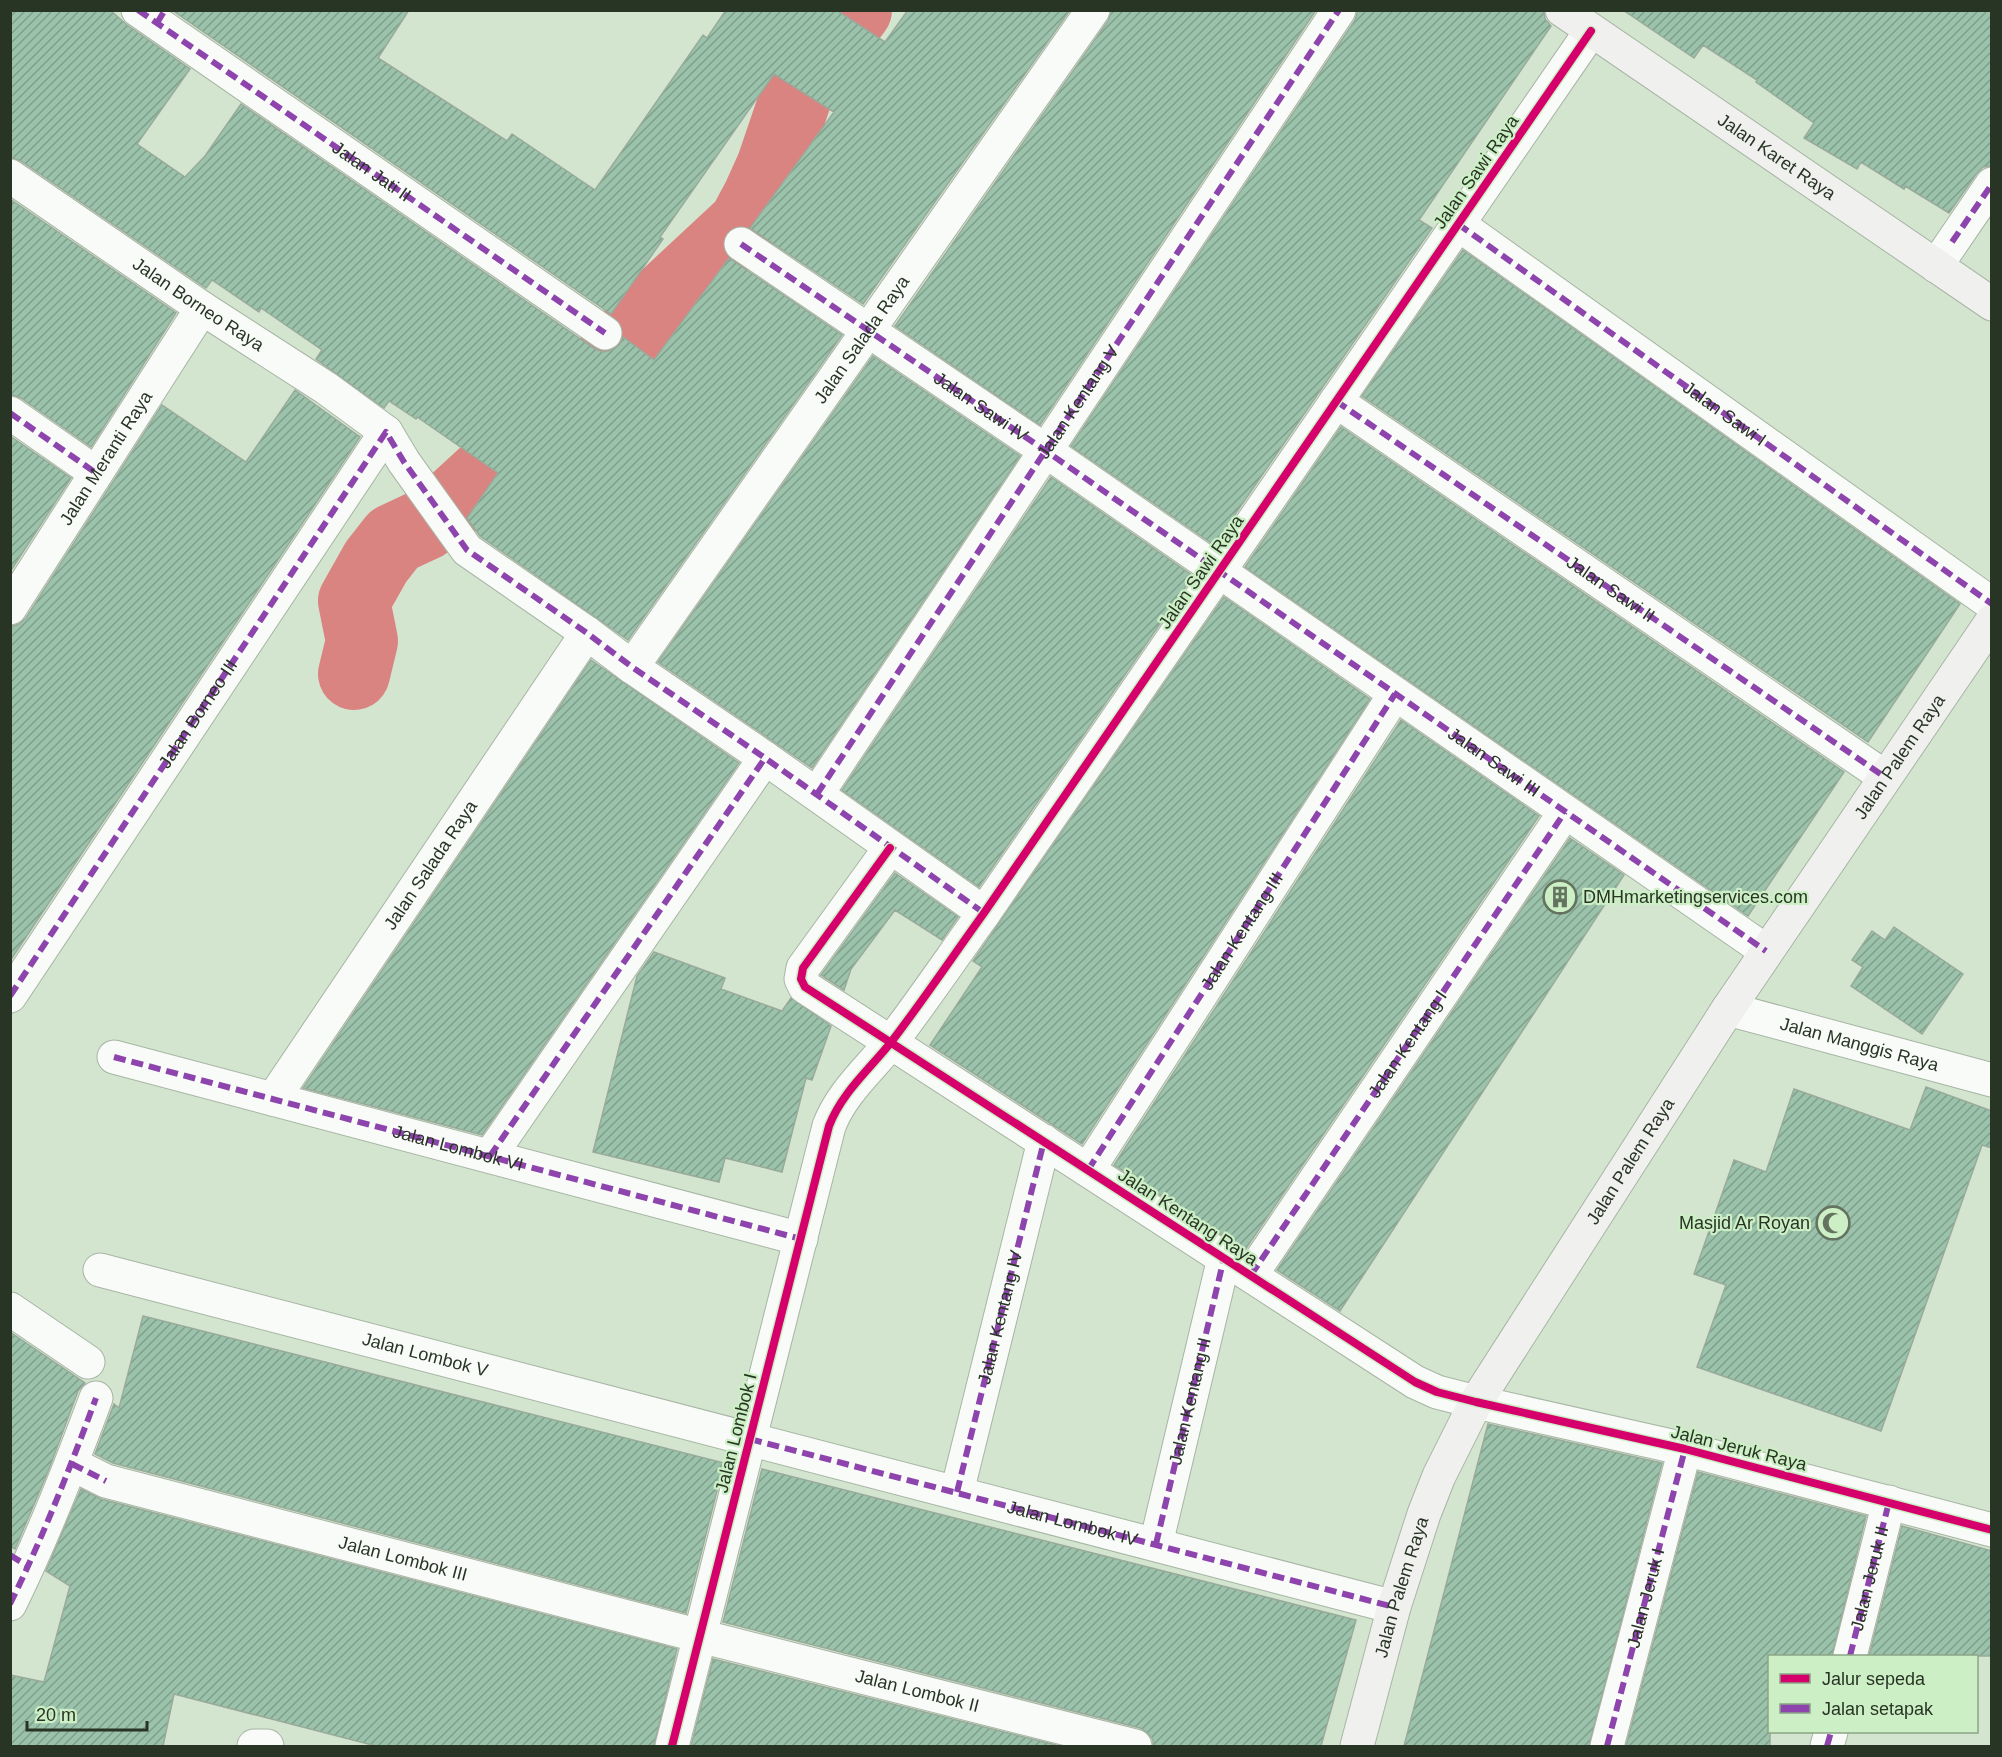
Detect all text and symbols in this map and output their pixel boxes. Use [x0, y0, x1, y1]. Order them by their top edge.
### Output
street label: Jalan Karet Raya [1714, 109, 1840, 205]
street label: Jalan Sawi Raya [1429, 111, 1523, 233]
street label: Jalan Jati II [328, 137, 415, 206]
street label: Jalan Borneo Raya [129, 254, 268, 356]
street label: Jalan Salada Raya [810, 271, 914, 407]
street label: Jalan Kentang V [1033, 341, 1123, 463]
street label: Jalan Sawi IV [930, 368, 1032, 446]
street label: Jalan Sawi I [1679, 377, 1770, 450]
street label: Jalan Meranti Raya [56, 387, 157, 529]
street label: Jalan Sawi Raya [1154, 511, 1248, 633]
street label: Jalan Sawi II [1563, 552, 1659, 626]
street label: Jalan Borneo III [155, 656, 241, 772]
street label: Jalan Palem Raya [1850, 690, 1950, 823]
street label: Jalan Sawi III [1444, 723, 1544, 801]
street label: Jalan Salada Raya [380, 796, 482, 933]
street label: Jalan Kentang III [1197, 869, 1287, 994]
building icon: DMHmarketingservices.com [1542, 879, 1578, 915]
place label: DMHmarketingservices.com [1583, 887, 1808, 907]
street label: Jalan Kentang I [1364, 987, 1451, 1102]
street label: Jalan Manggis Raya [1778, 1013, 1942, 1075]
street label: Jalan Palem Raya [1582, 1094, 1679, 1228]
street label: Jalan Lombok VI [391, 1121, 526, 1175]
street label: Jalan Kentang Raya [1115, 1164, 1262, 1270]
mosque icon: Masjid Ar Royan [1815, 1205, 1851, 1241]
place label: Masjid Ar Royan [1679, 1213, 1810, 1233]
street label: Jalan Kentang IV [974, 1248, 1027, 1386]
street label: Jalan Lombok V [360, 1329, 490, 1381]
street label: Jalan Kentang II [1165, 1335, 1215, 1467]
street label: Jalan Lombok I [712, 1371, 760, 1495]
street label: Jalan Jeruk Raya [1669, 1421, 1810, 1475]
street label: Jalan Lombok IV [1005, 1497, 1140, 1550]
street label: Jalan Palem Raya [1371, 1513, 1433, 1660]
street label: Jalan Jeruk II [1847, 1524, 1892, 1633]
street label: Jalan Lombok III [337, 1532, 470, 1585]
street label: Jalan Jeruk I [1623, 1546, 1669, 1650]
legend [1768, 1655, 1978, 1733]
street label: Jalan Lombok II [853, 1666, 981, 1716]
text: Jalur sepeda [1822, 1669, 1926, 1689]
scale bar [27, 1694, 147, 1732]
text: Jalan setapak [1822, 1699, 1934, 1719]
text: 20 m [36, 1705, 76, 1725]

